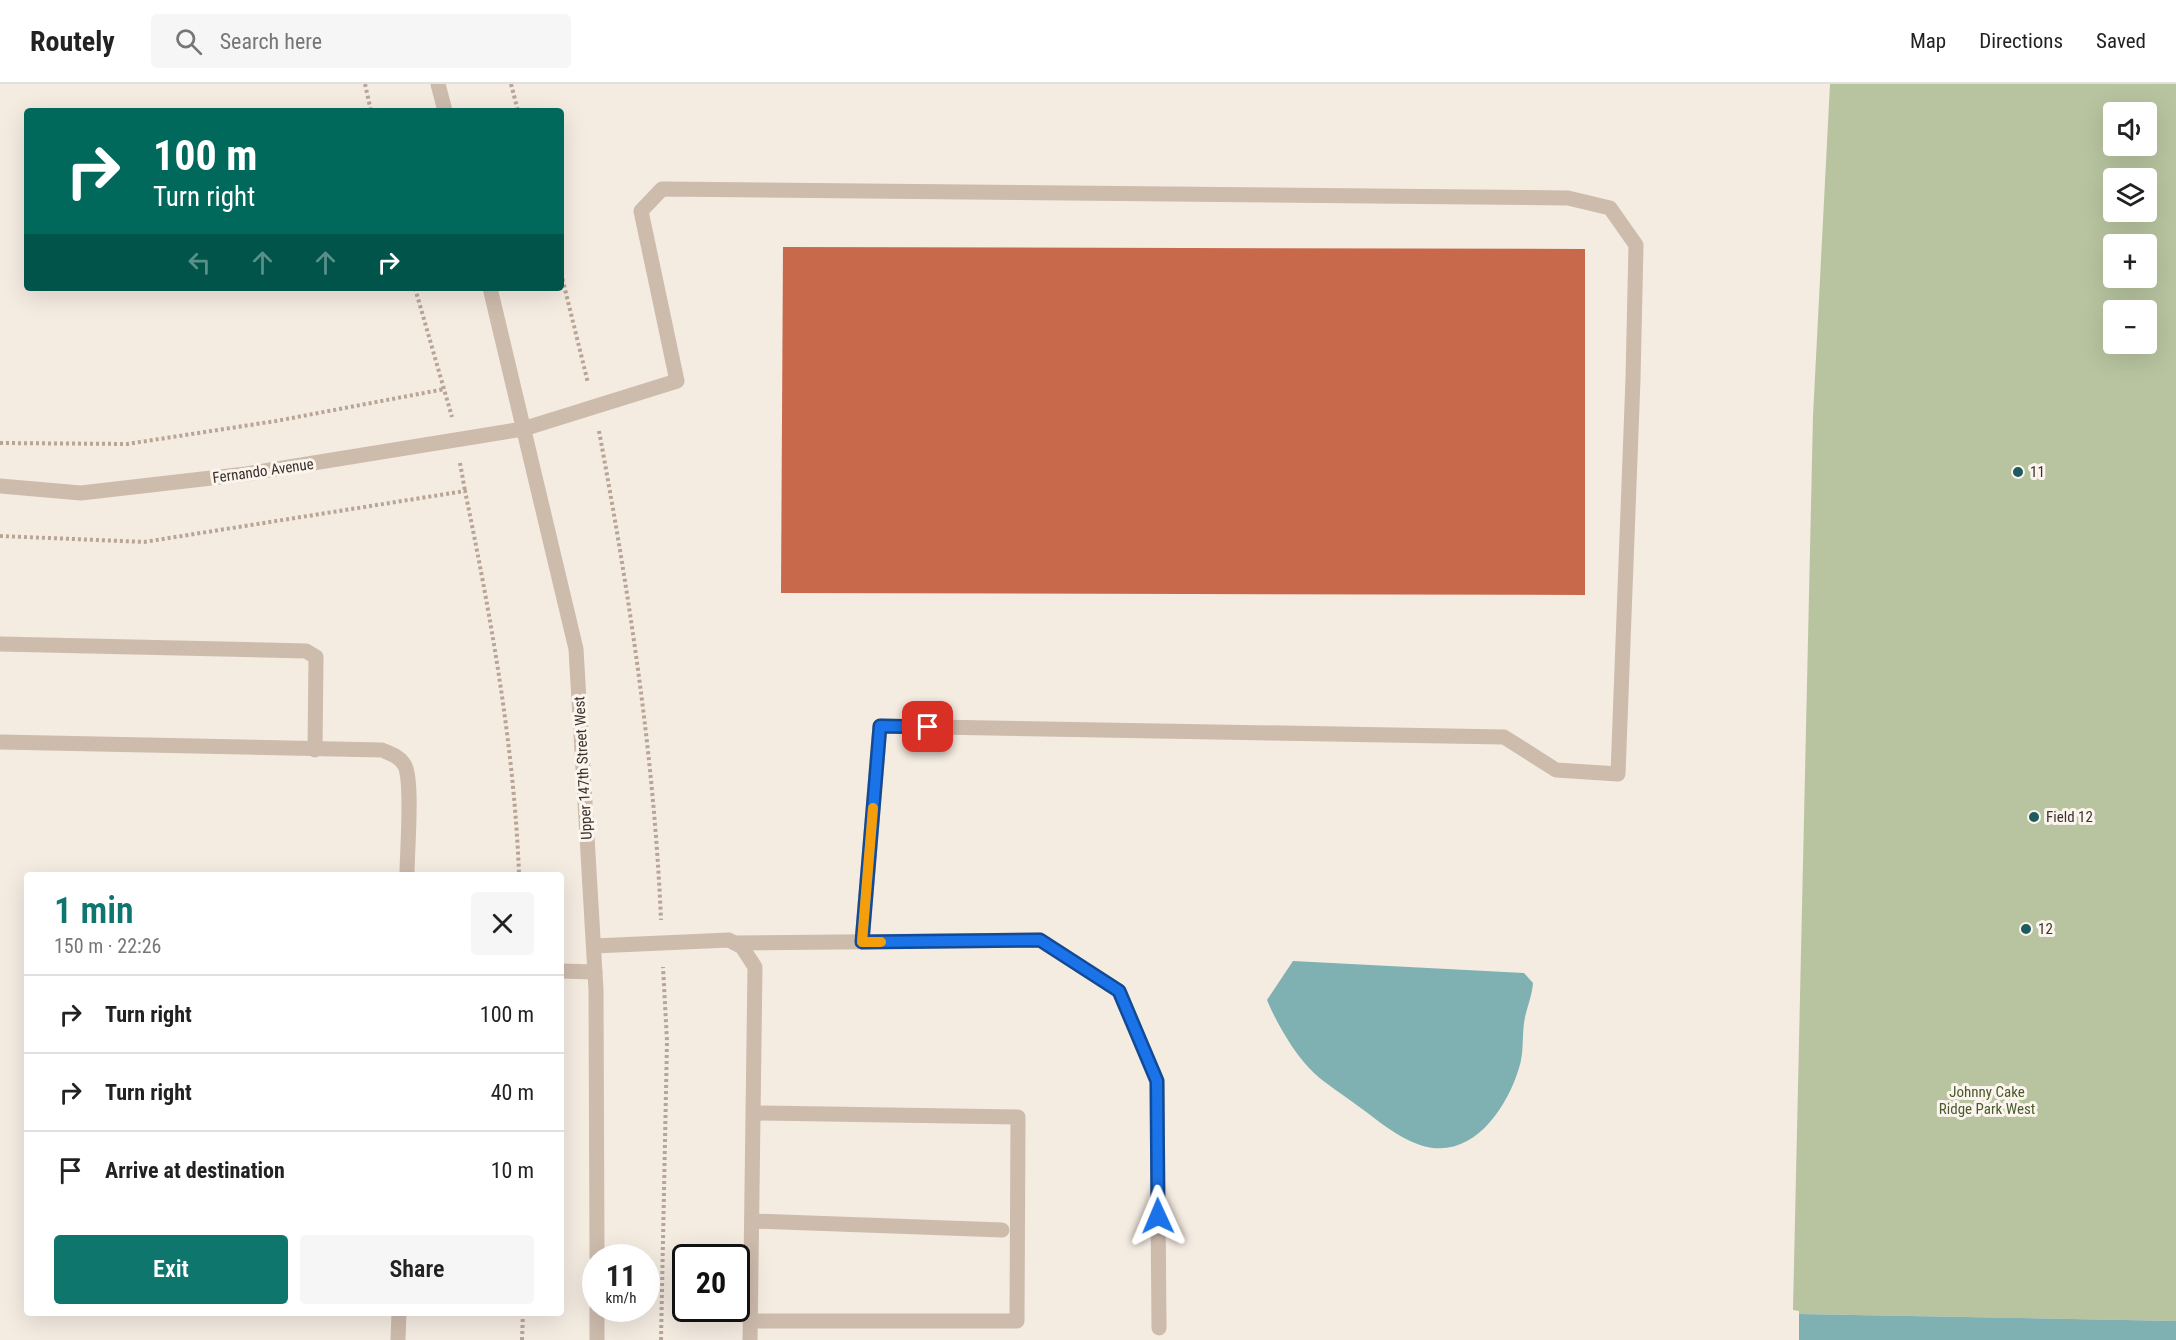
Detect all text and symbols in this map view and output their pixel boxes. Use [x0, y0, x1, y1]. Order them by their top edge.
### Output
search box [151, 14, 571, 68]
text: Routely [30, 25, 115, 58]
icon: search [172, 25, 205, 58]
text: Search here [220, 29, 322, 54]
text: Map [1910, 29, 1946, 53]
text: Directions [1979, 29, 2063, 53]
text: Saved [2096, 29, 2146, 53]
map controls [2103, 102, 2157, 354]
button: sound [2103, 102, 2157, 156]
text: 100 m [153, 131, 258, 180]
icon: right [54, 132, 132, 210]
button: layers [2103, 168, 2157, 222]
text: Turn right [153, 181, 255, 213]
button: + [2103, 234, 2157, 288]
icon: left [183, 246, 216, 279]
icon: ahead [246, 246, 279, 279]
icon: ahead [309, 246, 342, 279]
icon: right [372, 246, 405, 279]
button: − [2103, 300, 2157, 354]
street label: Fernando Avenue [211, 455, 315, 487]
place label: 11 [2030, 463, 2045, 481]
marker: 11 [2011, 465, 2025, 479]
street label: Upper 147th Street West [570, 696, 596, 840]
pin [902, 701, 953, 752]
icon: arrive [911, 710, 944, 743]
place label: Field 12 [2046, 808, 2093, 826]
marker: Field 12 [2027, 810, 2041, 824]
text: 1 min [54, 890, 134, 932]
button: close [471, 892, 534, 955]
place label: 12 [2038, 920, 2053, 938]
marker: 12 [2019, 922, 2033, 936]
text: 150 m · 22:26 [54, 934, 161, 958]
icon: right [54, 998, 87, 1031]
text: Turn right [105, 1002, 192, 1027]
text: 100 m [480, 1002, 534, 1027]
icon: right [54, 1076, 87, 1109]
text: Turn right [105, 1080, 192, 1105]
text: 40 m [491, 1080, 534, 1105]
park label: Johnny Cake Ridge Park West [1939, 1083, 2035, 1118]
icon: arrive [54, 1154, 87, 1187]
text: Arrive at destination [105, 1158, 285, 1183]
text: 10 m [491, 1158, 534, 1183]
position arrow [1126, 1184, 1190, 1248]
button: Exit [54, 1235, 288, 1304]
button: Share [300, 1235, 534, 1304]
speed limit sign: 20 [672, 1244, 750, 1322]
text: 11 [606, 1258, 636, 1293]
text: km/h [606, 1289, 636, 1307]

